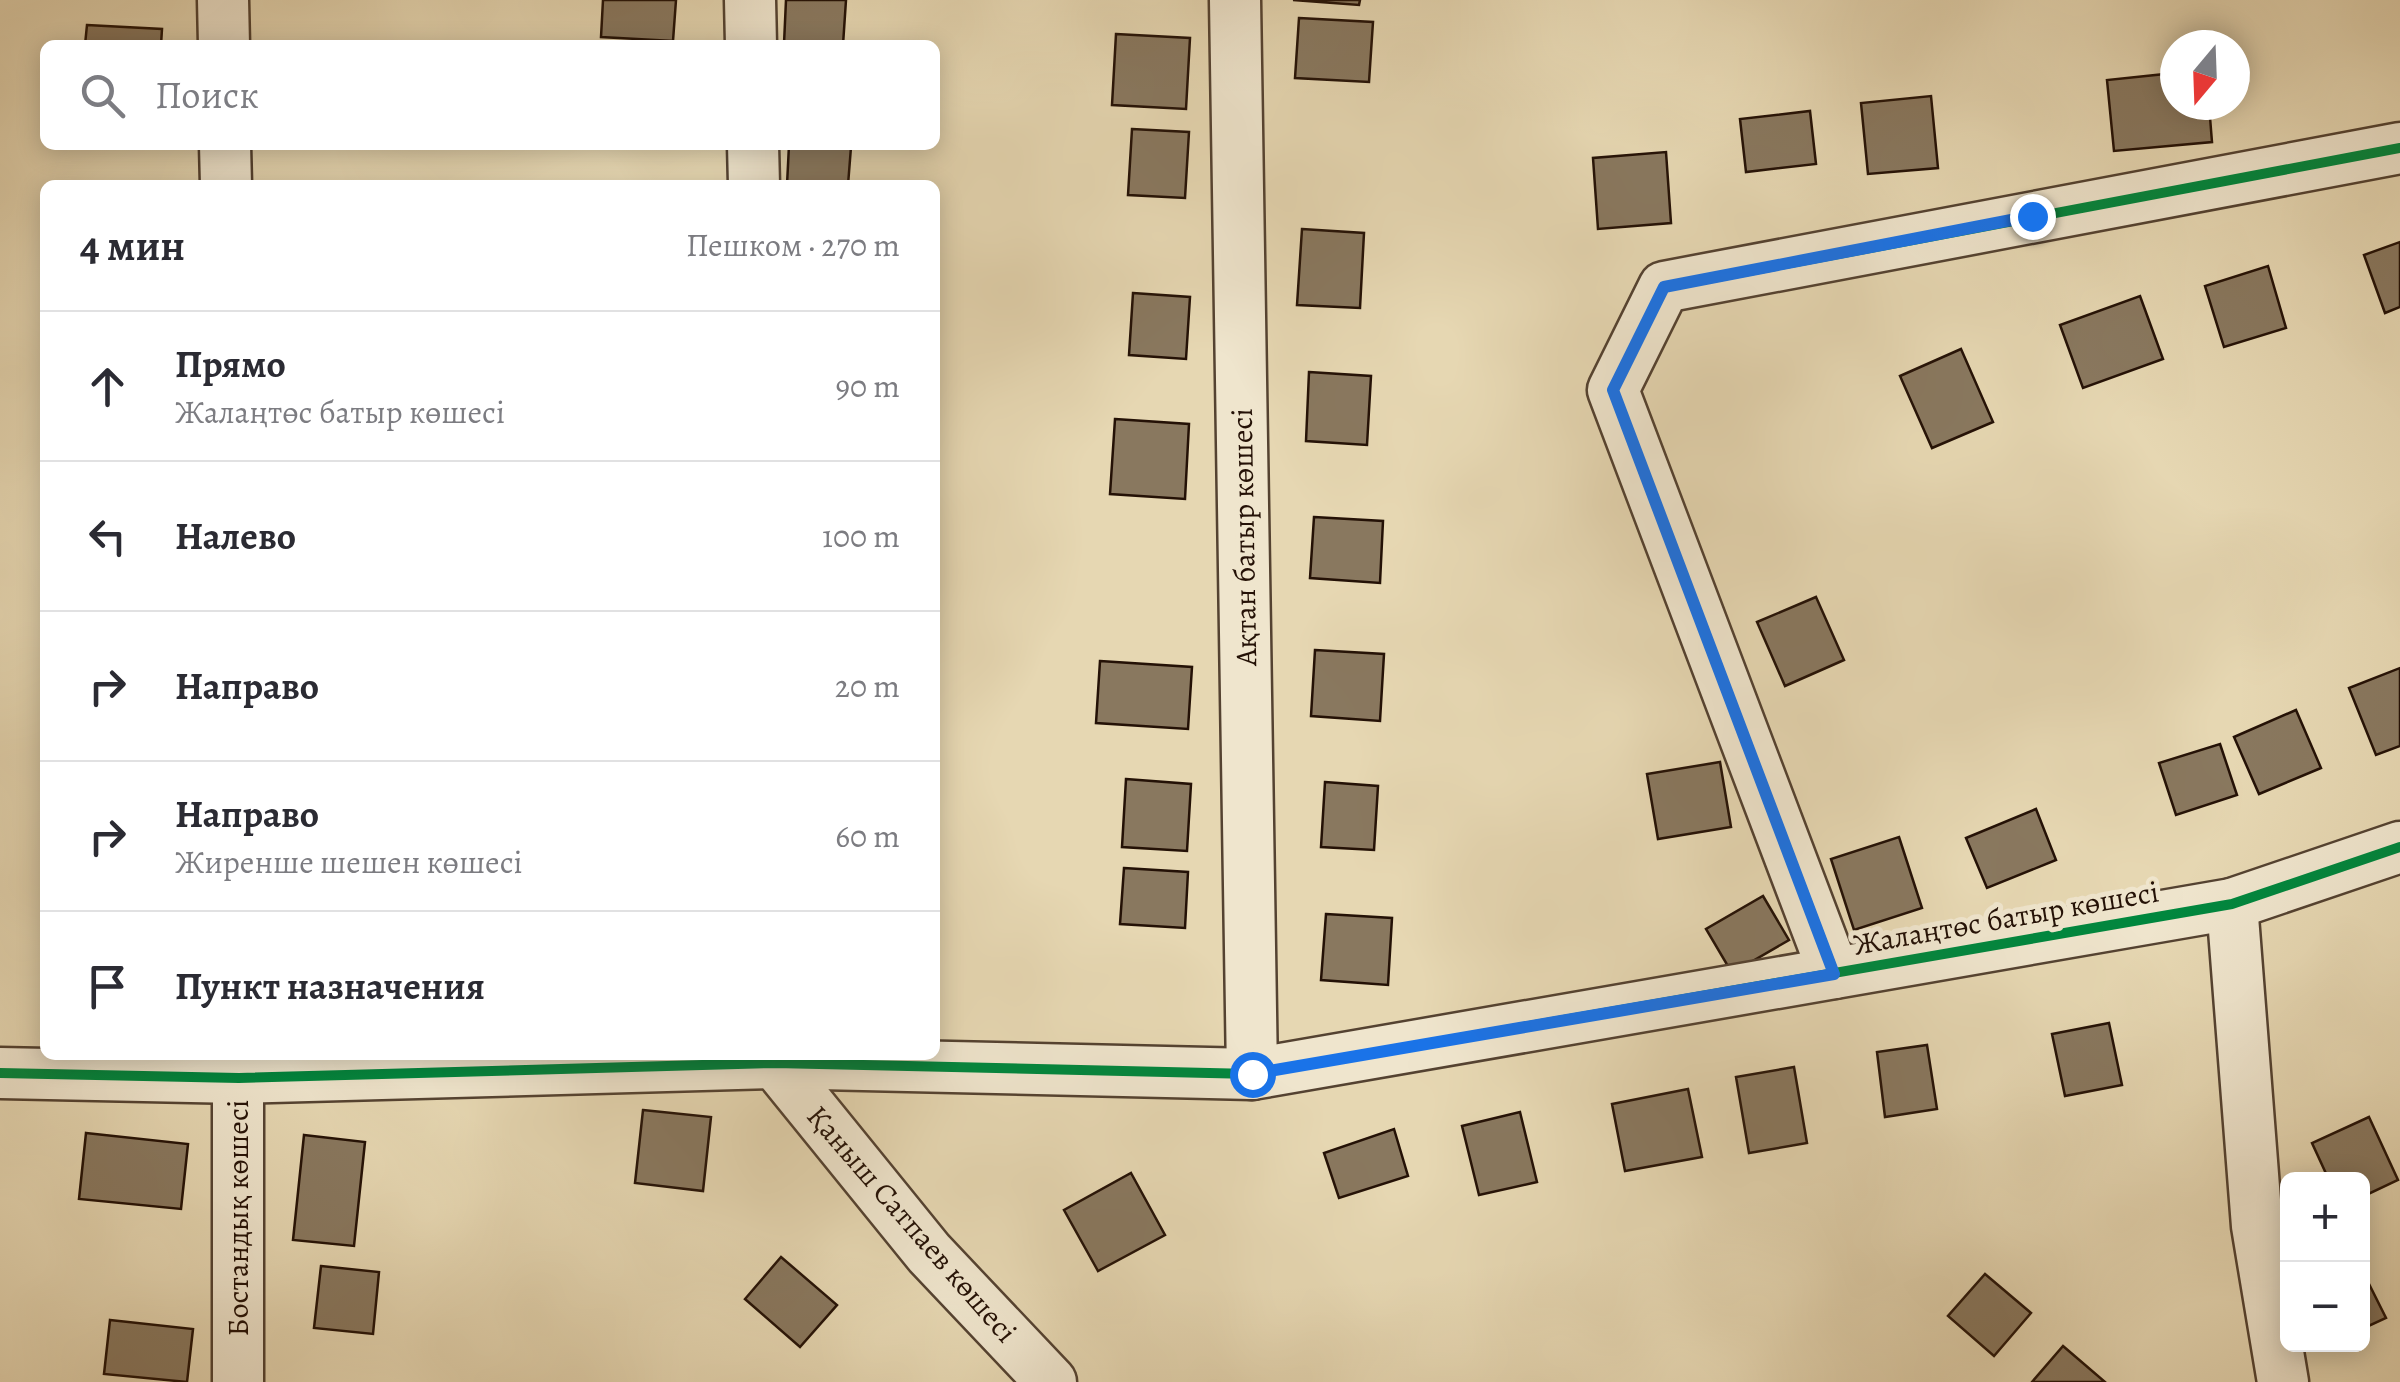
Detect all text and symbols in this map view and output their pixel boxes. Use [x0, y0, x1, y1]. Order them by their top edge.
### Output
north arrow [2160, 30, 2250, 120]
search box [40, 40, 940, 150]
icon: search [75, 68, 130, 123]
text: Поиск [155, 69, 259, 121]
route end [2010, 194, 2056, 240]
text: 4 мин [80, 217, 185, 274]
text: Пешком · 270 m [686, 223, 900, 267]
text: Прямо [175, 338, 286, 390]
icon: ahead [80, 359, 135, 414]
text: 90 m [835, 364, 900, 408]
text: Жалаңтөс батыр көшесі [175, 390, 505, 434]
street label: Ақтан батыр көшесі [1222, 408, 1266, 667]
icon: left [80, 509, 135, 564]
text: Налево [175, 510, 296, 562]
text: 100 m [822, 514, 900, 558]
icon: right [80, 659, 135, 714]
text: Направо [175, 660, 319, 712]
text: 20 m [835, 664, 900, 708]
text: Направо [175, 788, 319, 840]
icon: right [80, 809, 135, 864]
text: 60 m [835, 814, 900, 858]
text: Жиренше шешен көшесі [175, 840, 523, 884]
street label: Жалаңтөс батыр көшесі [1850, 871, 2162, 965]
icon: arrive [80, 959, 135, 1014]
text: Пункт назначения [175, 960, 485, 1012]
route start [1230, 1052, 1276, 1098]
street label: Қаныш Сатпаев көшесі [798, 1097, 1026, 1351]
street label: Бостандық көшесі [218, 1100, 258, 1336]
map controls [2280, 1172, 2370, 1352]
button: + [2280, 1172, 2370, 1262]
button: − [2280, 1262, 2370, 1352]

